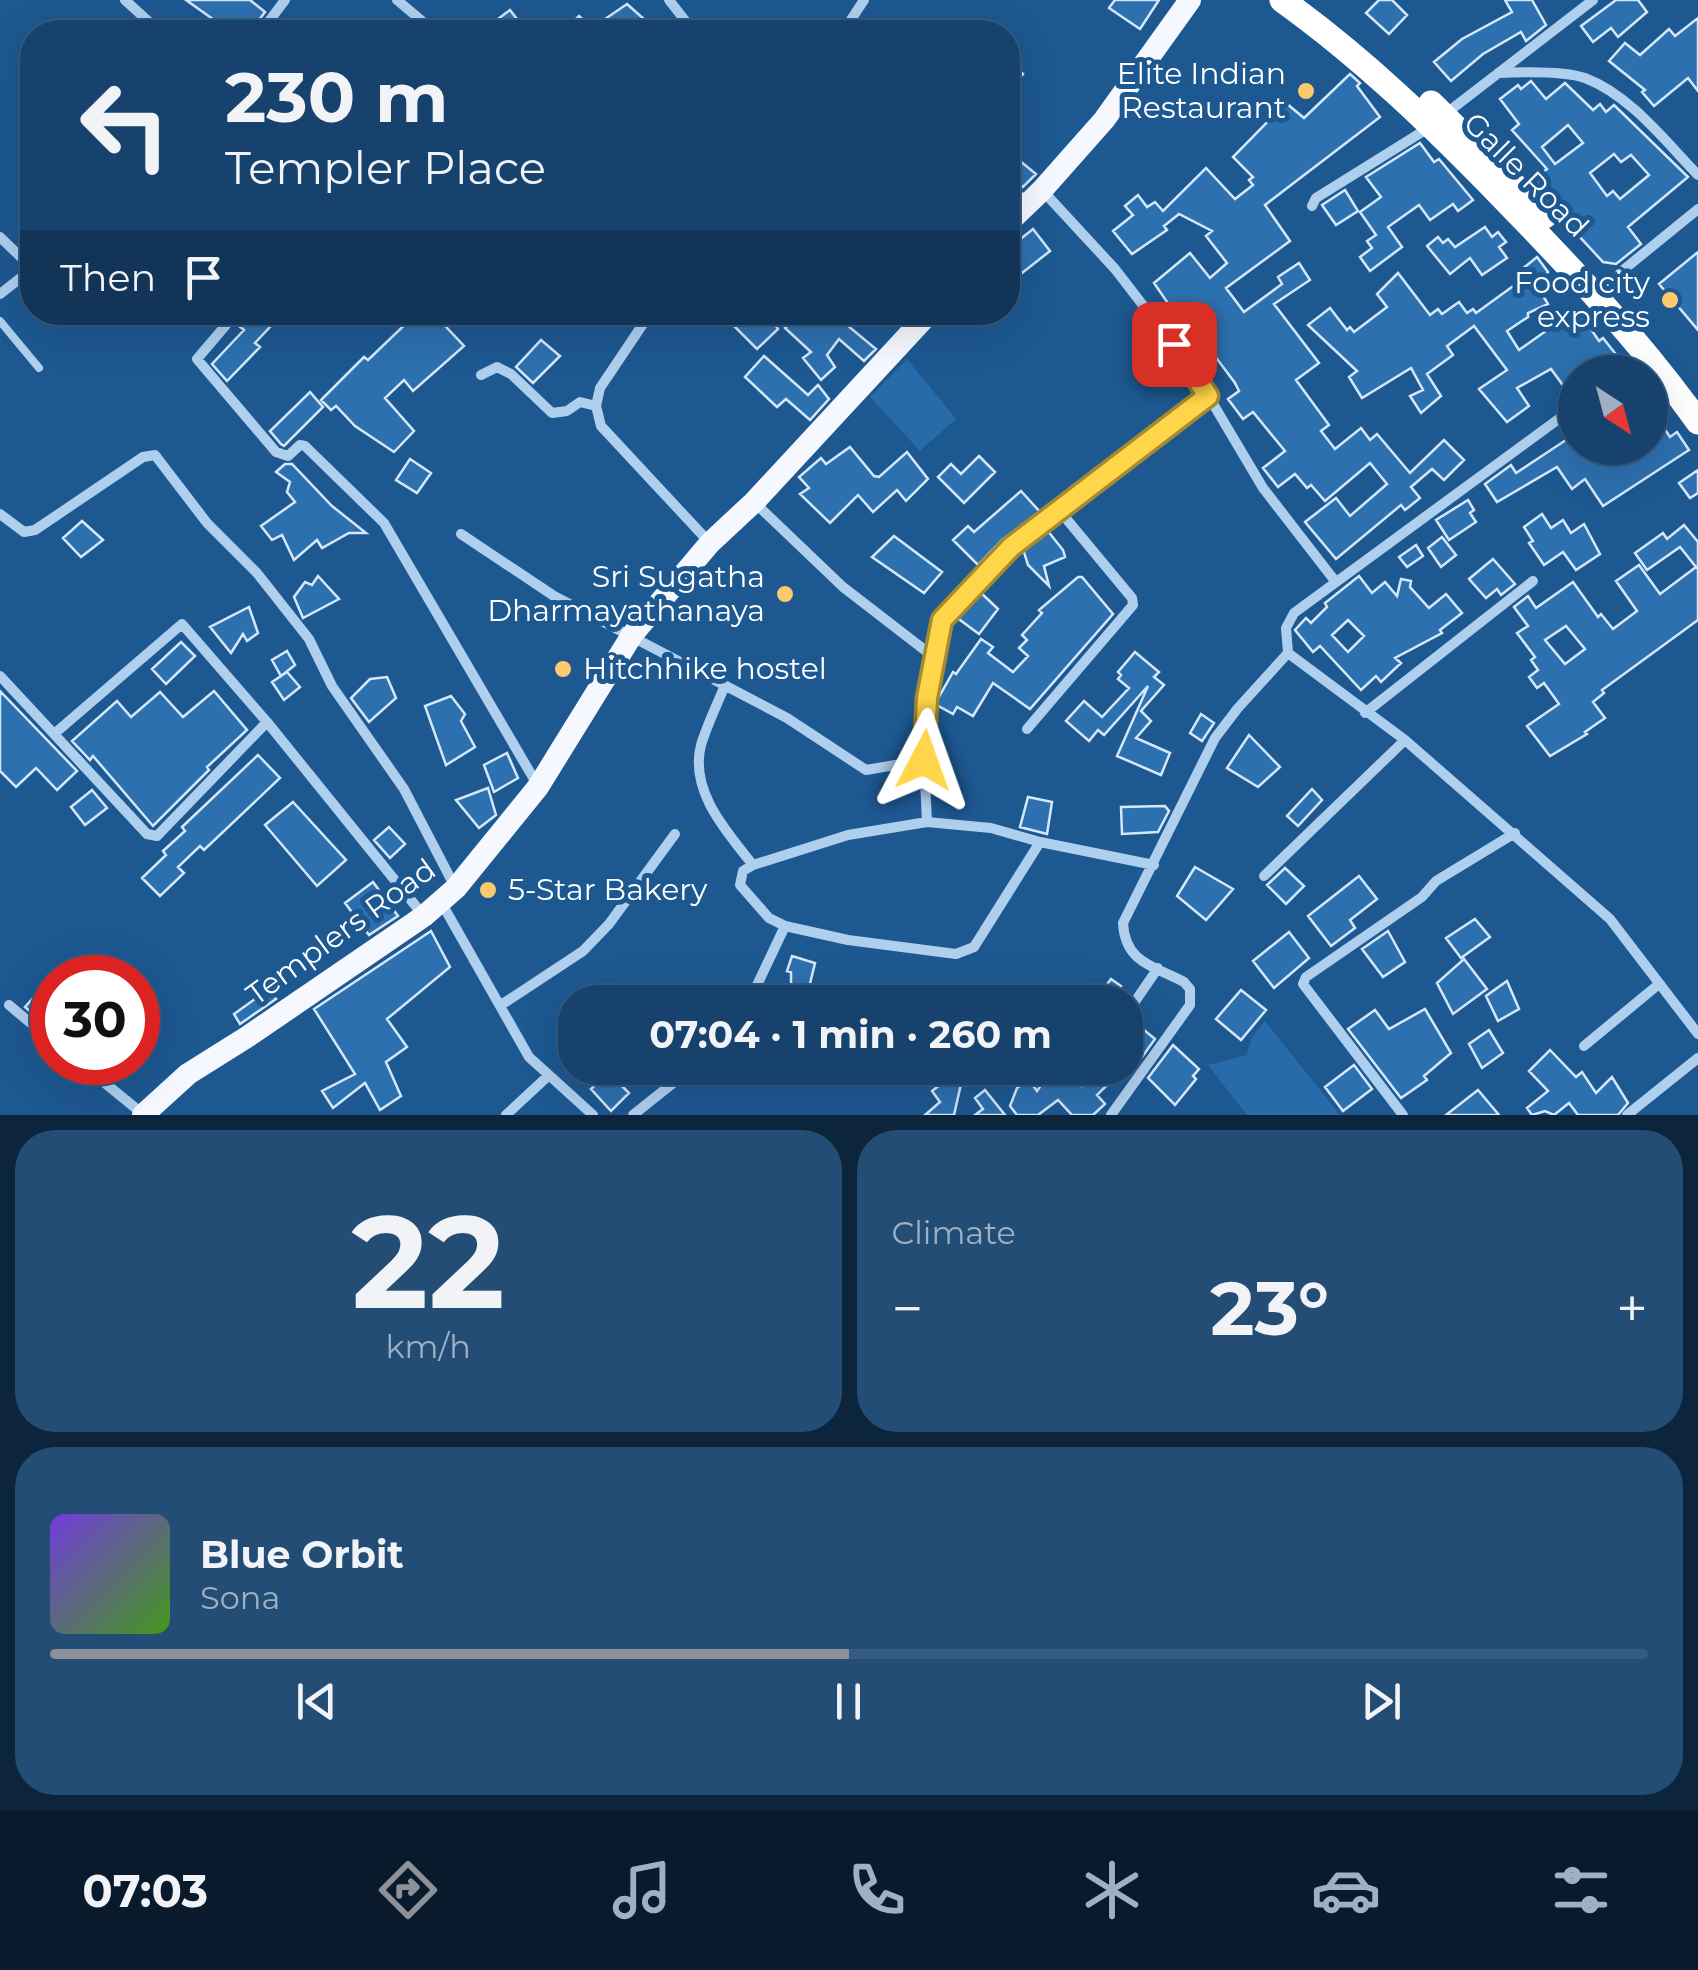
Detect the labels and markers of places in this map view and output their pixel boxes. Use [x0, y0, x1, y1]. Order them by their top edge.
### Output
place label: Elite Indian Restaurant [1117, 55, 1286, 126]
marker: Elite Indian Restaurant [1295, 80, 1317, 102]
place label: Food city express [1514, 264, 1651, 335]
marker: Food city express [1659, 289, 1681, 311]
pin [1132, 302, 1217, 387]
place label: Sri Sugatha Dharmayathanaya [487, 558, 765, 629]
marker: Sri Sugatha Dharmayathanaya [774, 583, 796, 605]
place label: Hitchhike hostel [583, 650, 827, 687]
marker: Hitchhike hostel [552, 658, 574, 680]
place label: 5-Star Bakery [508, 871, 708, 908]
marker: 5-Star Bakery [477, 879, 499, 901]

